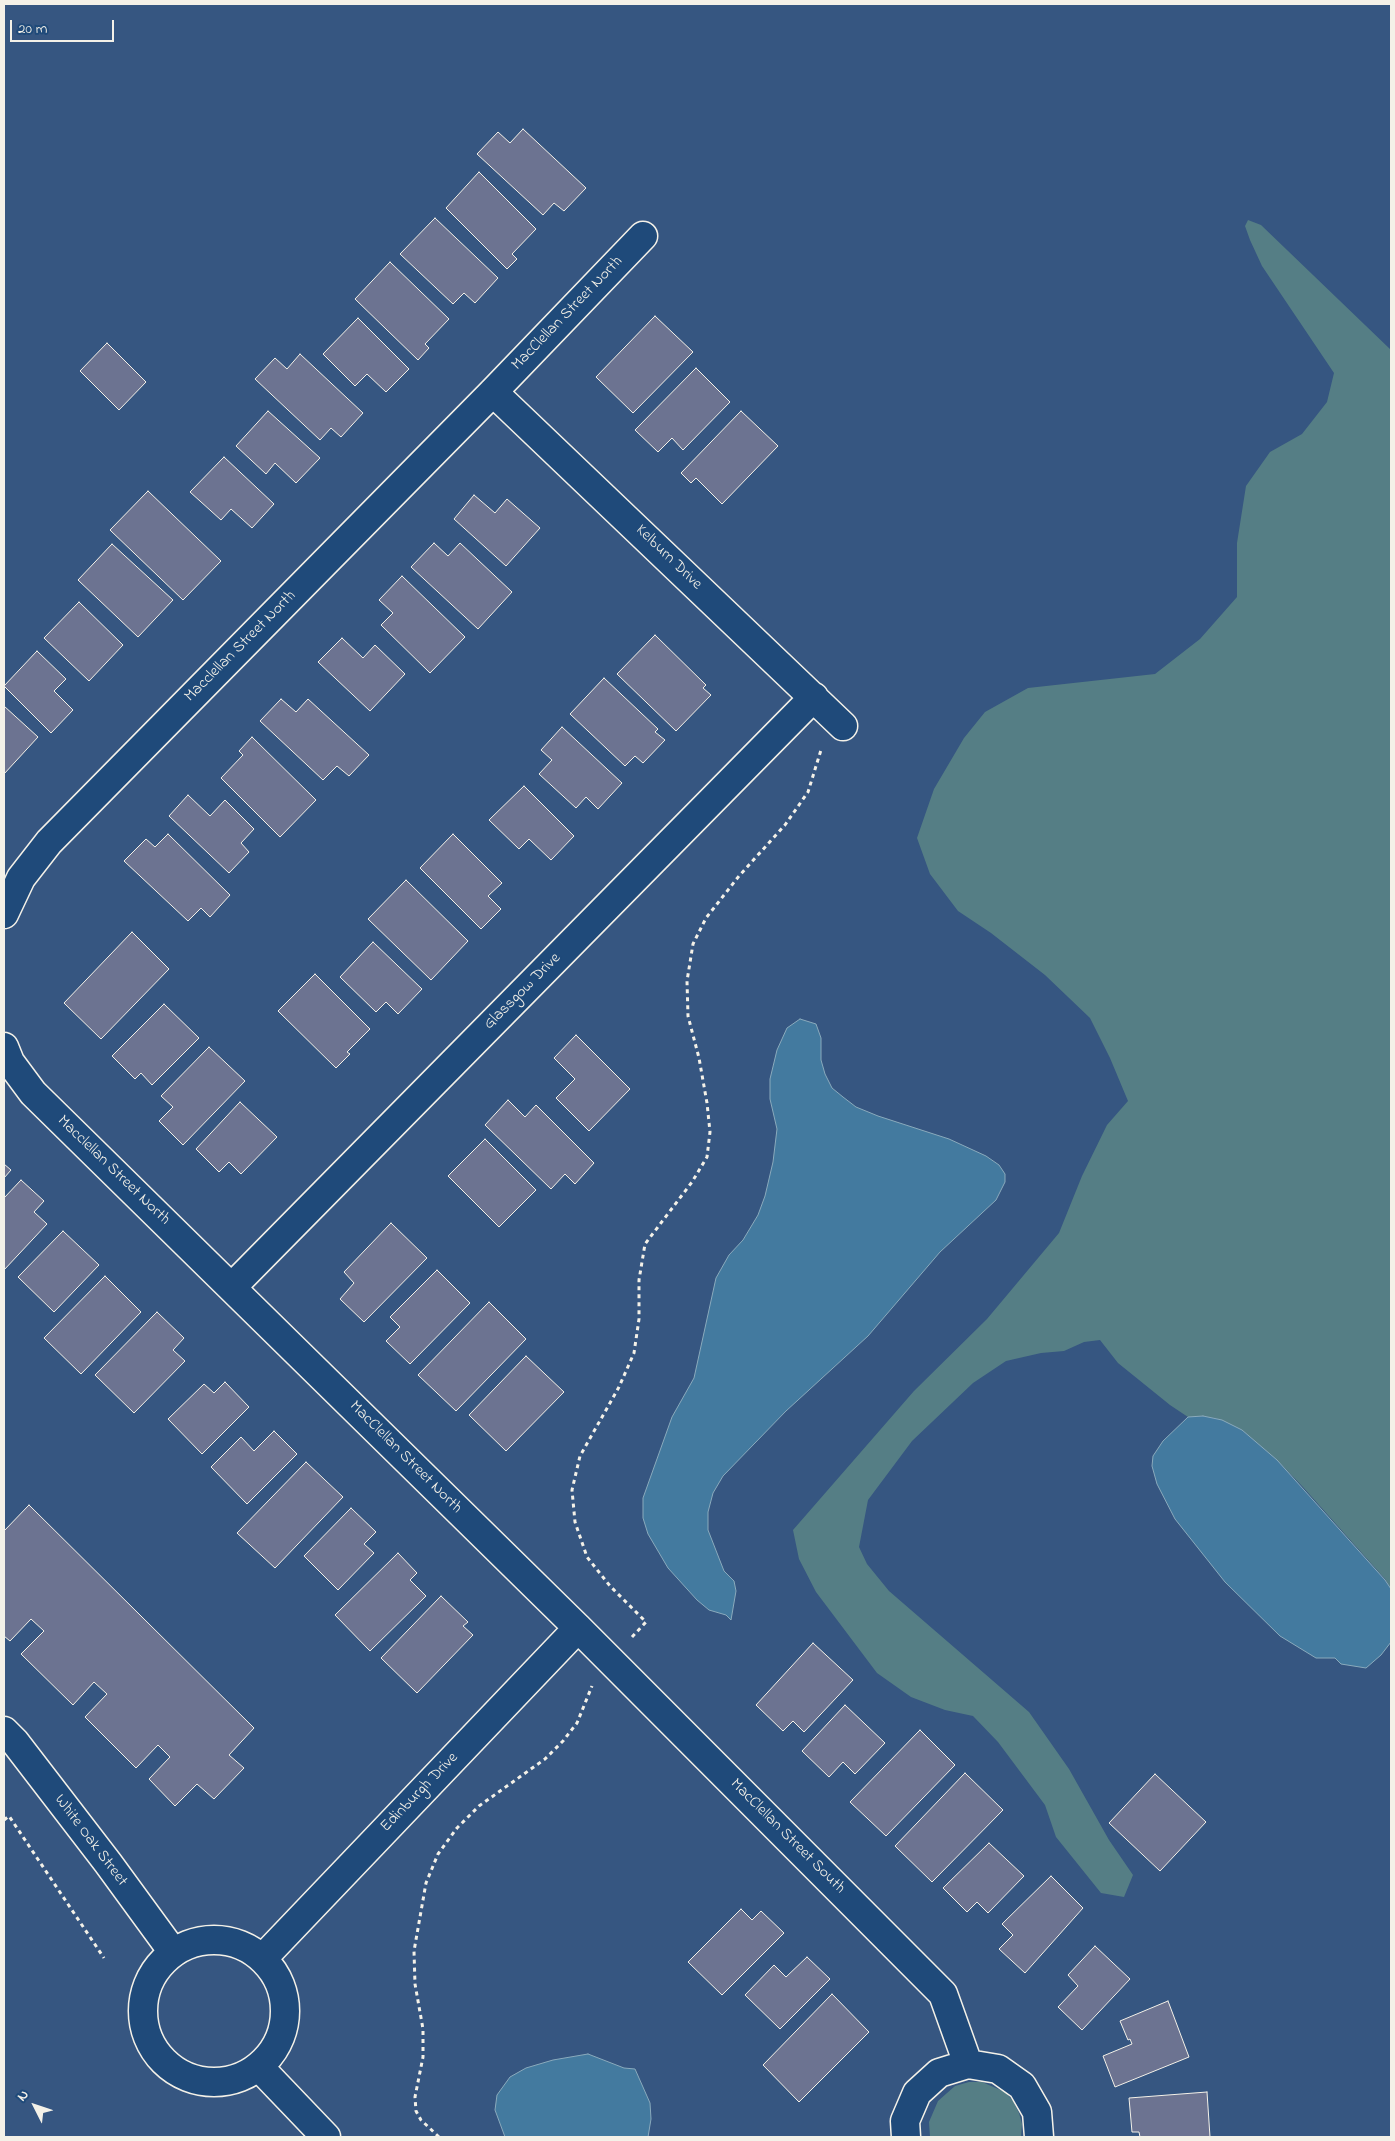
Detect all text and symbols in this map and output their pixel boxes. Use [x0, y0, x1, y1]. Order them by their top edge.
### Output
scale bar [12, 10, 116, 42]
text: 20 m [18, 18, 47, 40]
street label: MacClellan Street North [509, 253, 627, 375]
street label: Kelburn Drive [631, 521, 705, 595]
street label: Macclellan Street North [181, 587, 301, 707]
street label: Glassgow Drive [480, 949, 566, 1035]
street label: Macclellan Street North [52, 1112, 174, 1230]
street label: MacClellan Street North [345, 1398, 465, 1518]
street label: Edinburgh Drive [377, 1749, 463, 1837]
street label: MacClellan Street South [725, 1775, 849, 1899]
street label: White Oak Street [49, 1791, 131, 1891]
north arrow [10, 2081, 60, 2131]
text: N [12, 2085, 34, 2106]

